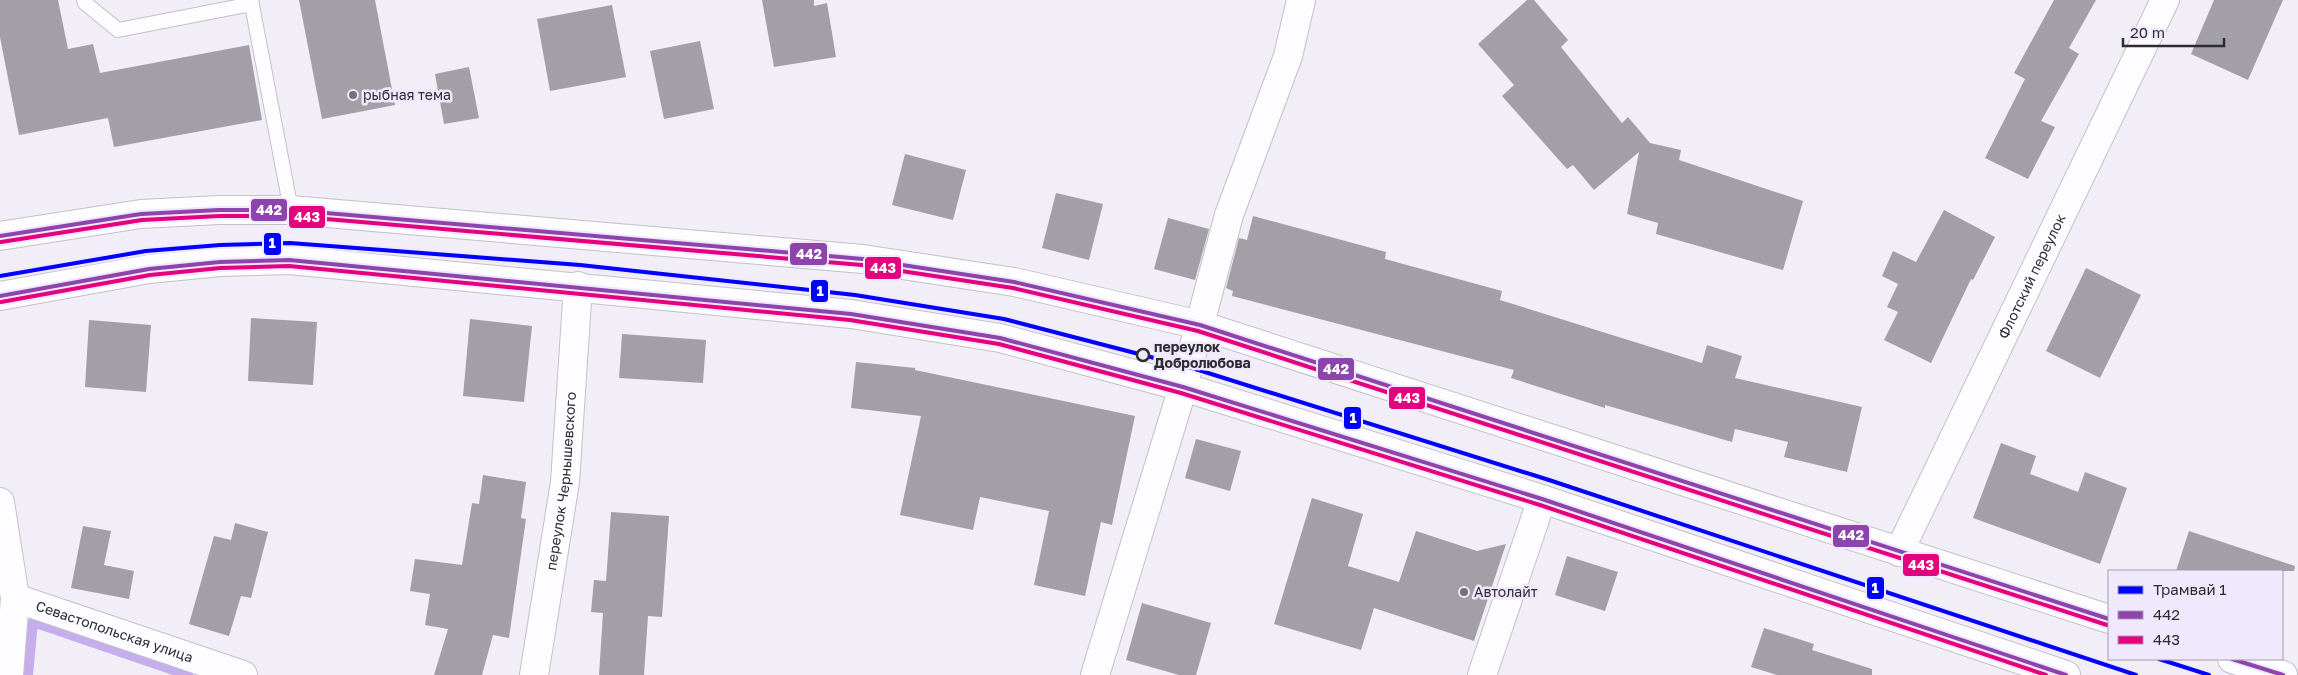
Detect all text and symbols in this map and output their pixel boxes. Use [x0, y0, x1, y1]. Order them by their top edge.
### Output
scale bar [2123, 15, 2224, 47]
text: 20 m [2130, 23, 2165, 41]
place label: рыбная тема [363, 86, 451, 103]
marker: рыбная тема [347, 89, 359, 101]
line badge: 442 [250, 198, 288, 222]
text: 442 [256, 201, 282, 218]
line badge: 443 [288, 205, 326, 229]
text: 443 [294, 208, 320, 225]
street label: Флотский переулок [1994, 211, 2069, 341]
line badge: 1 [263, 232, 282, 256]
text: 1 [268, 234, 276, 251]
line badge: 442 [789, 242, 828, 266]
text: 442 [796, 245, 822, 262]
line badge: 443 [864, 256, 902, 280]
text: 443 [870, 259, 896, 276]
line badge: 1 [810, 279, 829, 303]
text: 1 [816, 282, 824, 299]
place label: переулок Добролюбова [1154, 338, 1251, 371]
marker: переулок Добролюбова [1136, 348, 1150, 362]
line badge: 442 [1317, 357, 1355, 381]
text: 442 [1323, 360, 1349, 377]
line badge: 443 [1388, 386, 1426, 410]
text: 443 [1394, 389, 1420, 406]
street label: переулок Чернышевского [542, 391, 579, 571]
line badge: 1 [1343, 406, 1362, 430]
text: 1 [1349, 409, 1357, 426]
line badge: 442 [1832, 524, 1870, 548]
text: 442 [1838, 526, 1864, 543]
line badge: 443 [1902, 553, 1940, 577]
text: 443 [1908, 556, 1934, 573]
legend [2108, 570, 2283, 660]
line badge: 1 [1866, 576, 1885, 600]
text: 1 [1871, 579, 1879, 596]
text: Трамвай 1 [2153, 580, 2227, 598]
place label: Автолайт [1474, 583, 1538, 600]
marker: Автолайт [1458, 586, 1470, 598]
street label: Севастопольская улица [34, 597, 195, 666]
text: 442 [2153, 605, 2180, 623]
text: 443 [2153, 630, 2180, 648]

